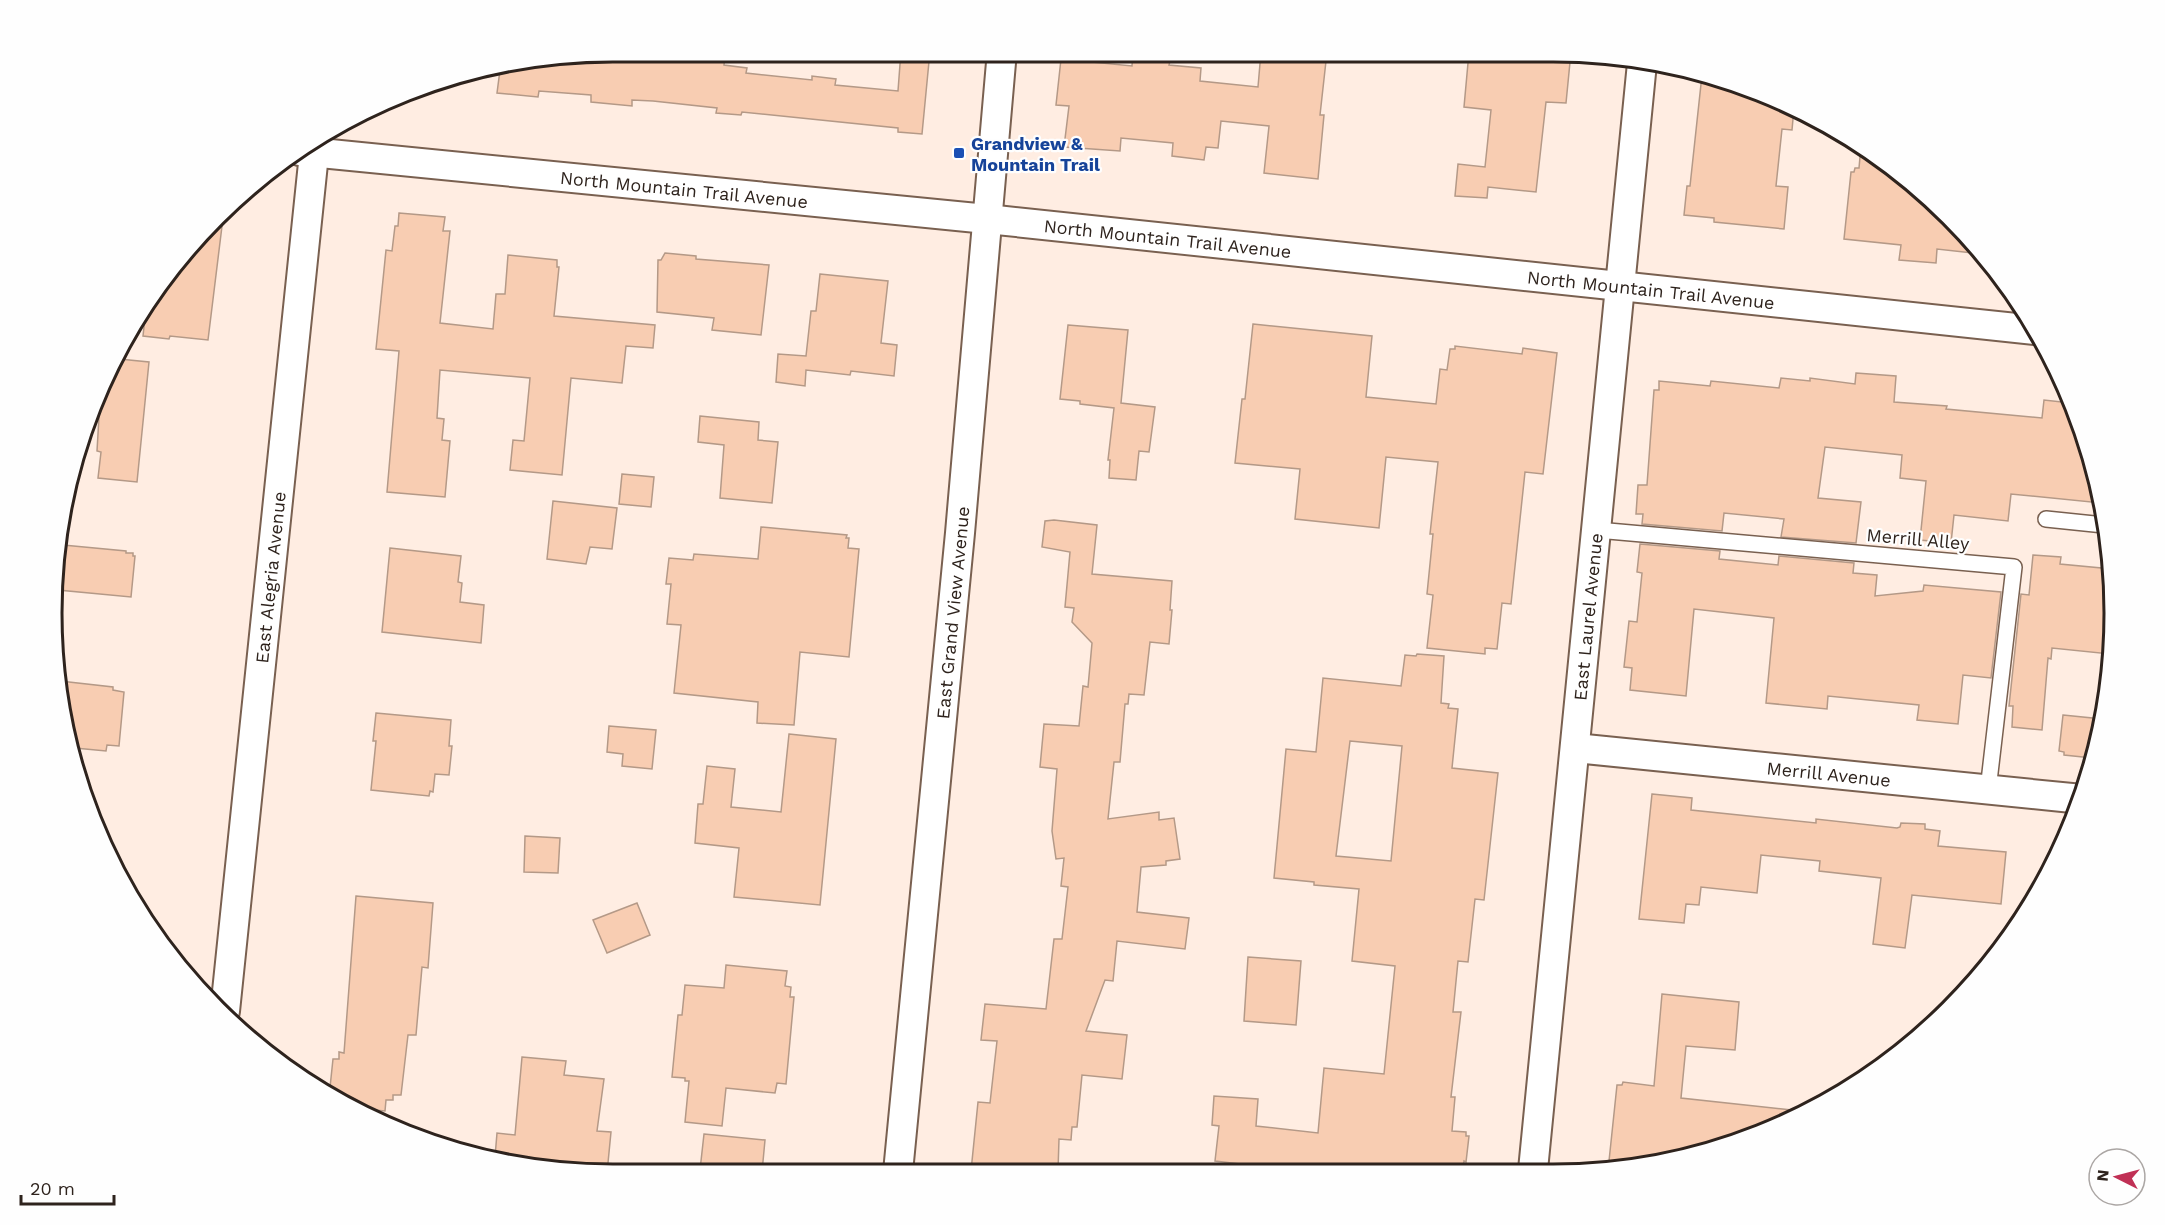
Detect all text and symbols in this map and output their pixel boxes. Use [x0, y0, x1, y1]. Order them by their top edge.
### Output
place label: Grandview & Mountain Trail [971, 133, 1100, 175]
marker: Grandview & Mountain Trail [952, 146, 966, 160]
street label: North Mountain Trail Avenue [559, 166, 809, 212]
street label: North Mountain Trail Avenue [1043, 215, 1292, 262]
street label: North Mountain Trail Avenue [1526, 266, 1776, 313]
street label: East Alegria Avenue [251, 490, 289, 664]
street label: East Grand View Avenue [932, 505, 973, 720]
street label: Merrill Alley [1866, 524, 1971, 554]
street label: East Laurel Avenue [1569, 532, 1606, 702]
street label: Merrill Avenue [1766, 757, 1892, 790]
north arrow [2087, 1147, 2147, 1207]
scale bar [21, 1168, 114, 1206]
text: N [2093, 1169, 2113, 1182]
text: 20 m [30, 1178, 75, 1199]

